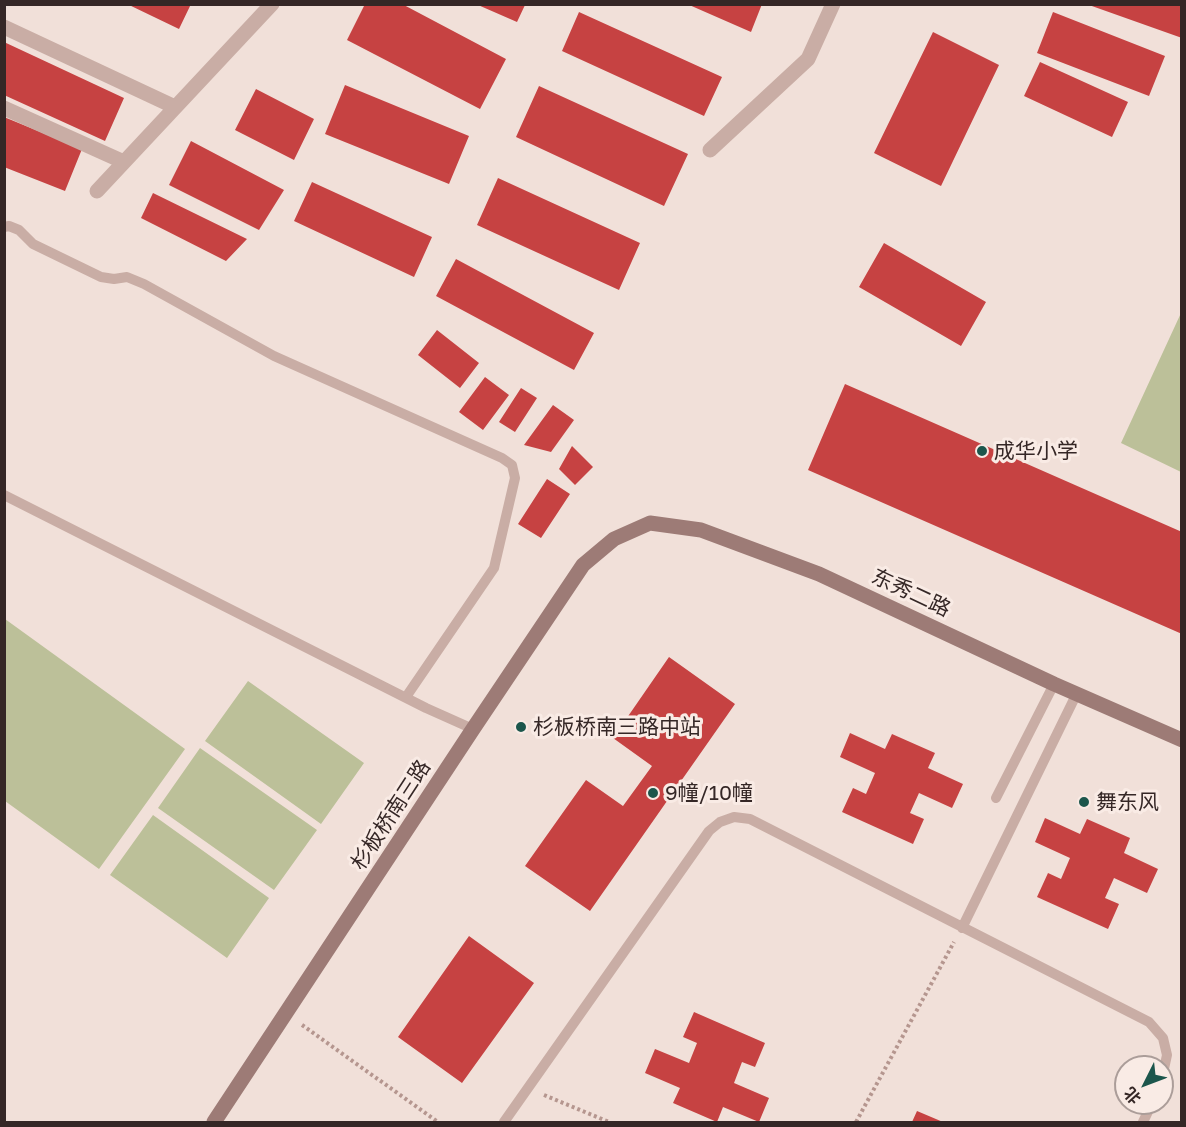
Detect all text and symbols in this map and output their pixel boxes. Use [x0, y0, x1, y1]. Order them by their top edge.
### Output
place label: 成华小学 [994, 438, 1078, 464]
marker: 成华小学 [975, 444, 989, 458]
street label: 东秀二路 [868, 564, 954, 622]
place label: 杉板桥南三路中站 [533, 714, 701, 740]
marker: 杉板桥南三路中站 [514, 720, 528, 734]
street label: 杉板桥南三路 [346, 755, 436, 875]
place label: 9幢/10幢 [665, 780, 753, 806]
marker: 9幢/10幢 [646, 786, 660, 800]
place label: 舞东风 [1096, 789, 1159, 815]
marker: 舞东风 [1077, 795, 1091, 809]
north arrow [1114, 1055, 1174, 1115]
text: 北 [1119, 1083, 1145, 1108]

